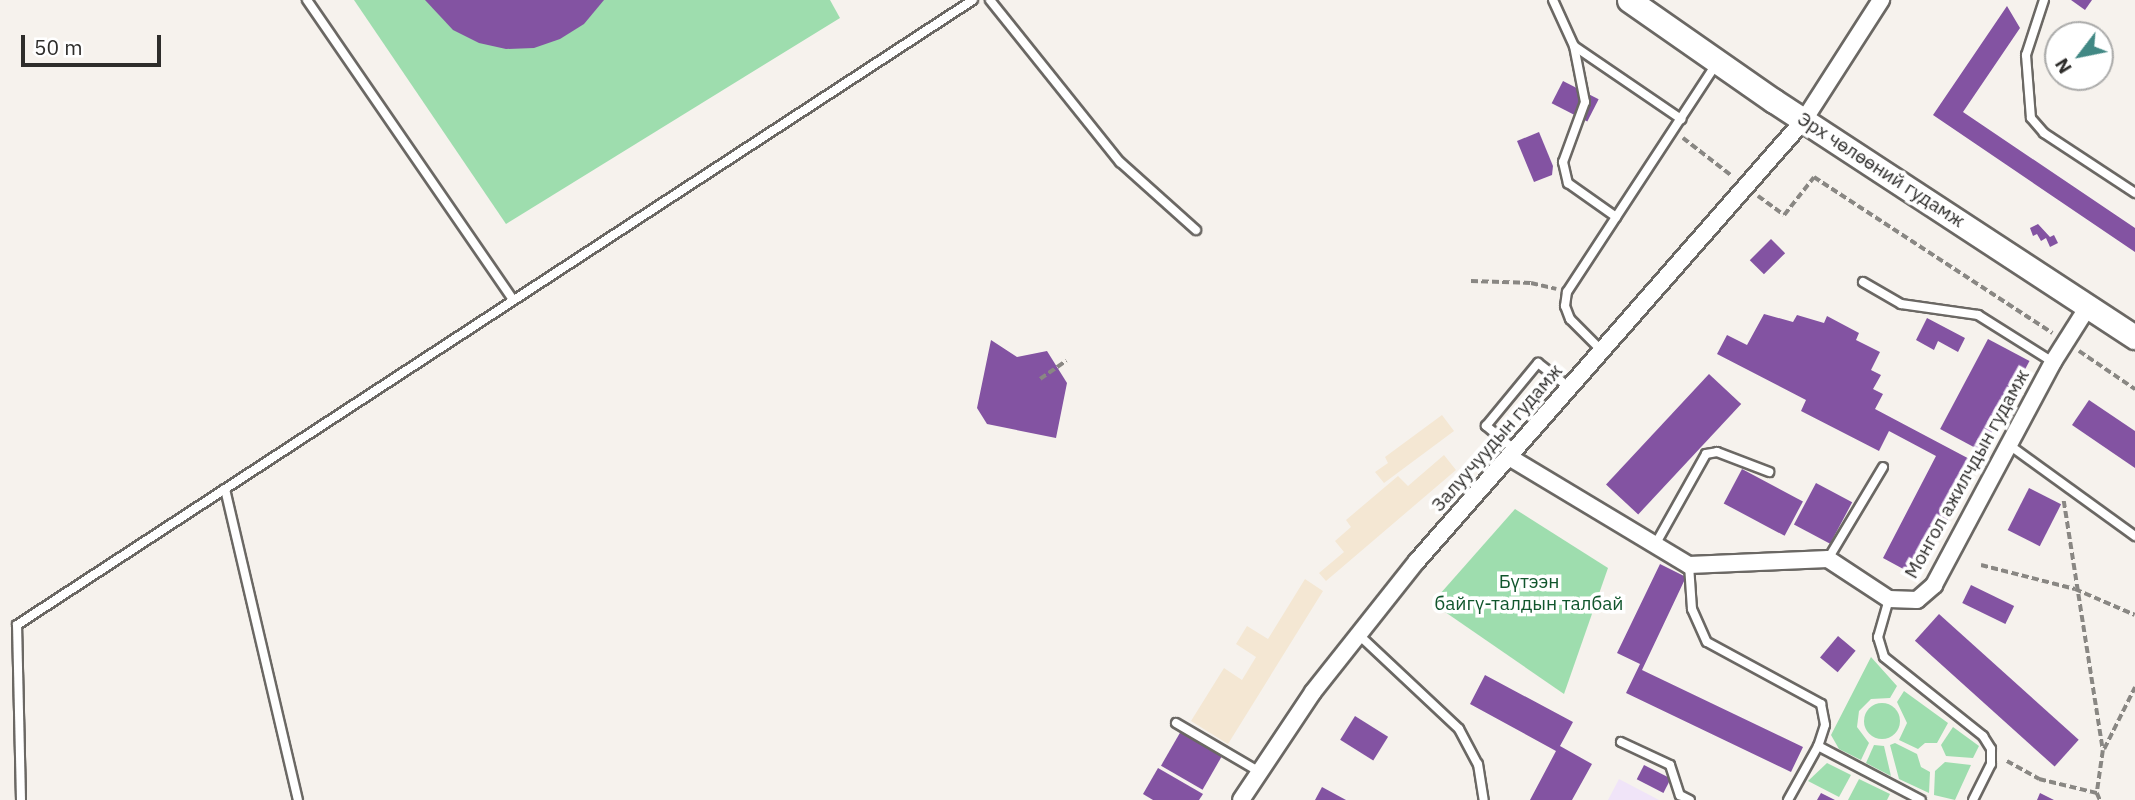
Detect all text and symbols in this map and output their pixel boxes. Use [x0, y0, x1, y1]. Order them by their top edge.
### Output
scale bar [24, 21, 164, 65]
north arrow [2044, 21, 2114, 91]
text: 50 m [34, 33, 83, 61]
text: N [2049, 54, 2077, 78]
street label: Эрх чөлөөний гудамж [1793, 107, 1969, 233]
street label: Залуучуудын гудамж [1427, 360, 1567, 516]
street label: Монгол ажилчдын гудамж [1900, 365, 2034, 583]
park label: Бүтээн байгү-талдын талбай [1435, 571, 1623, 615]

